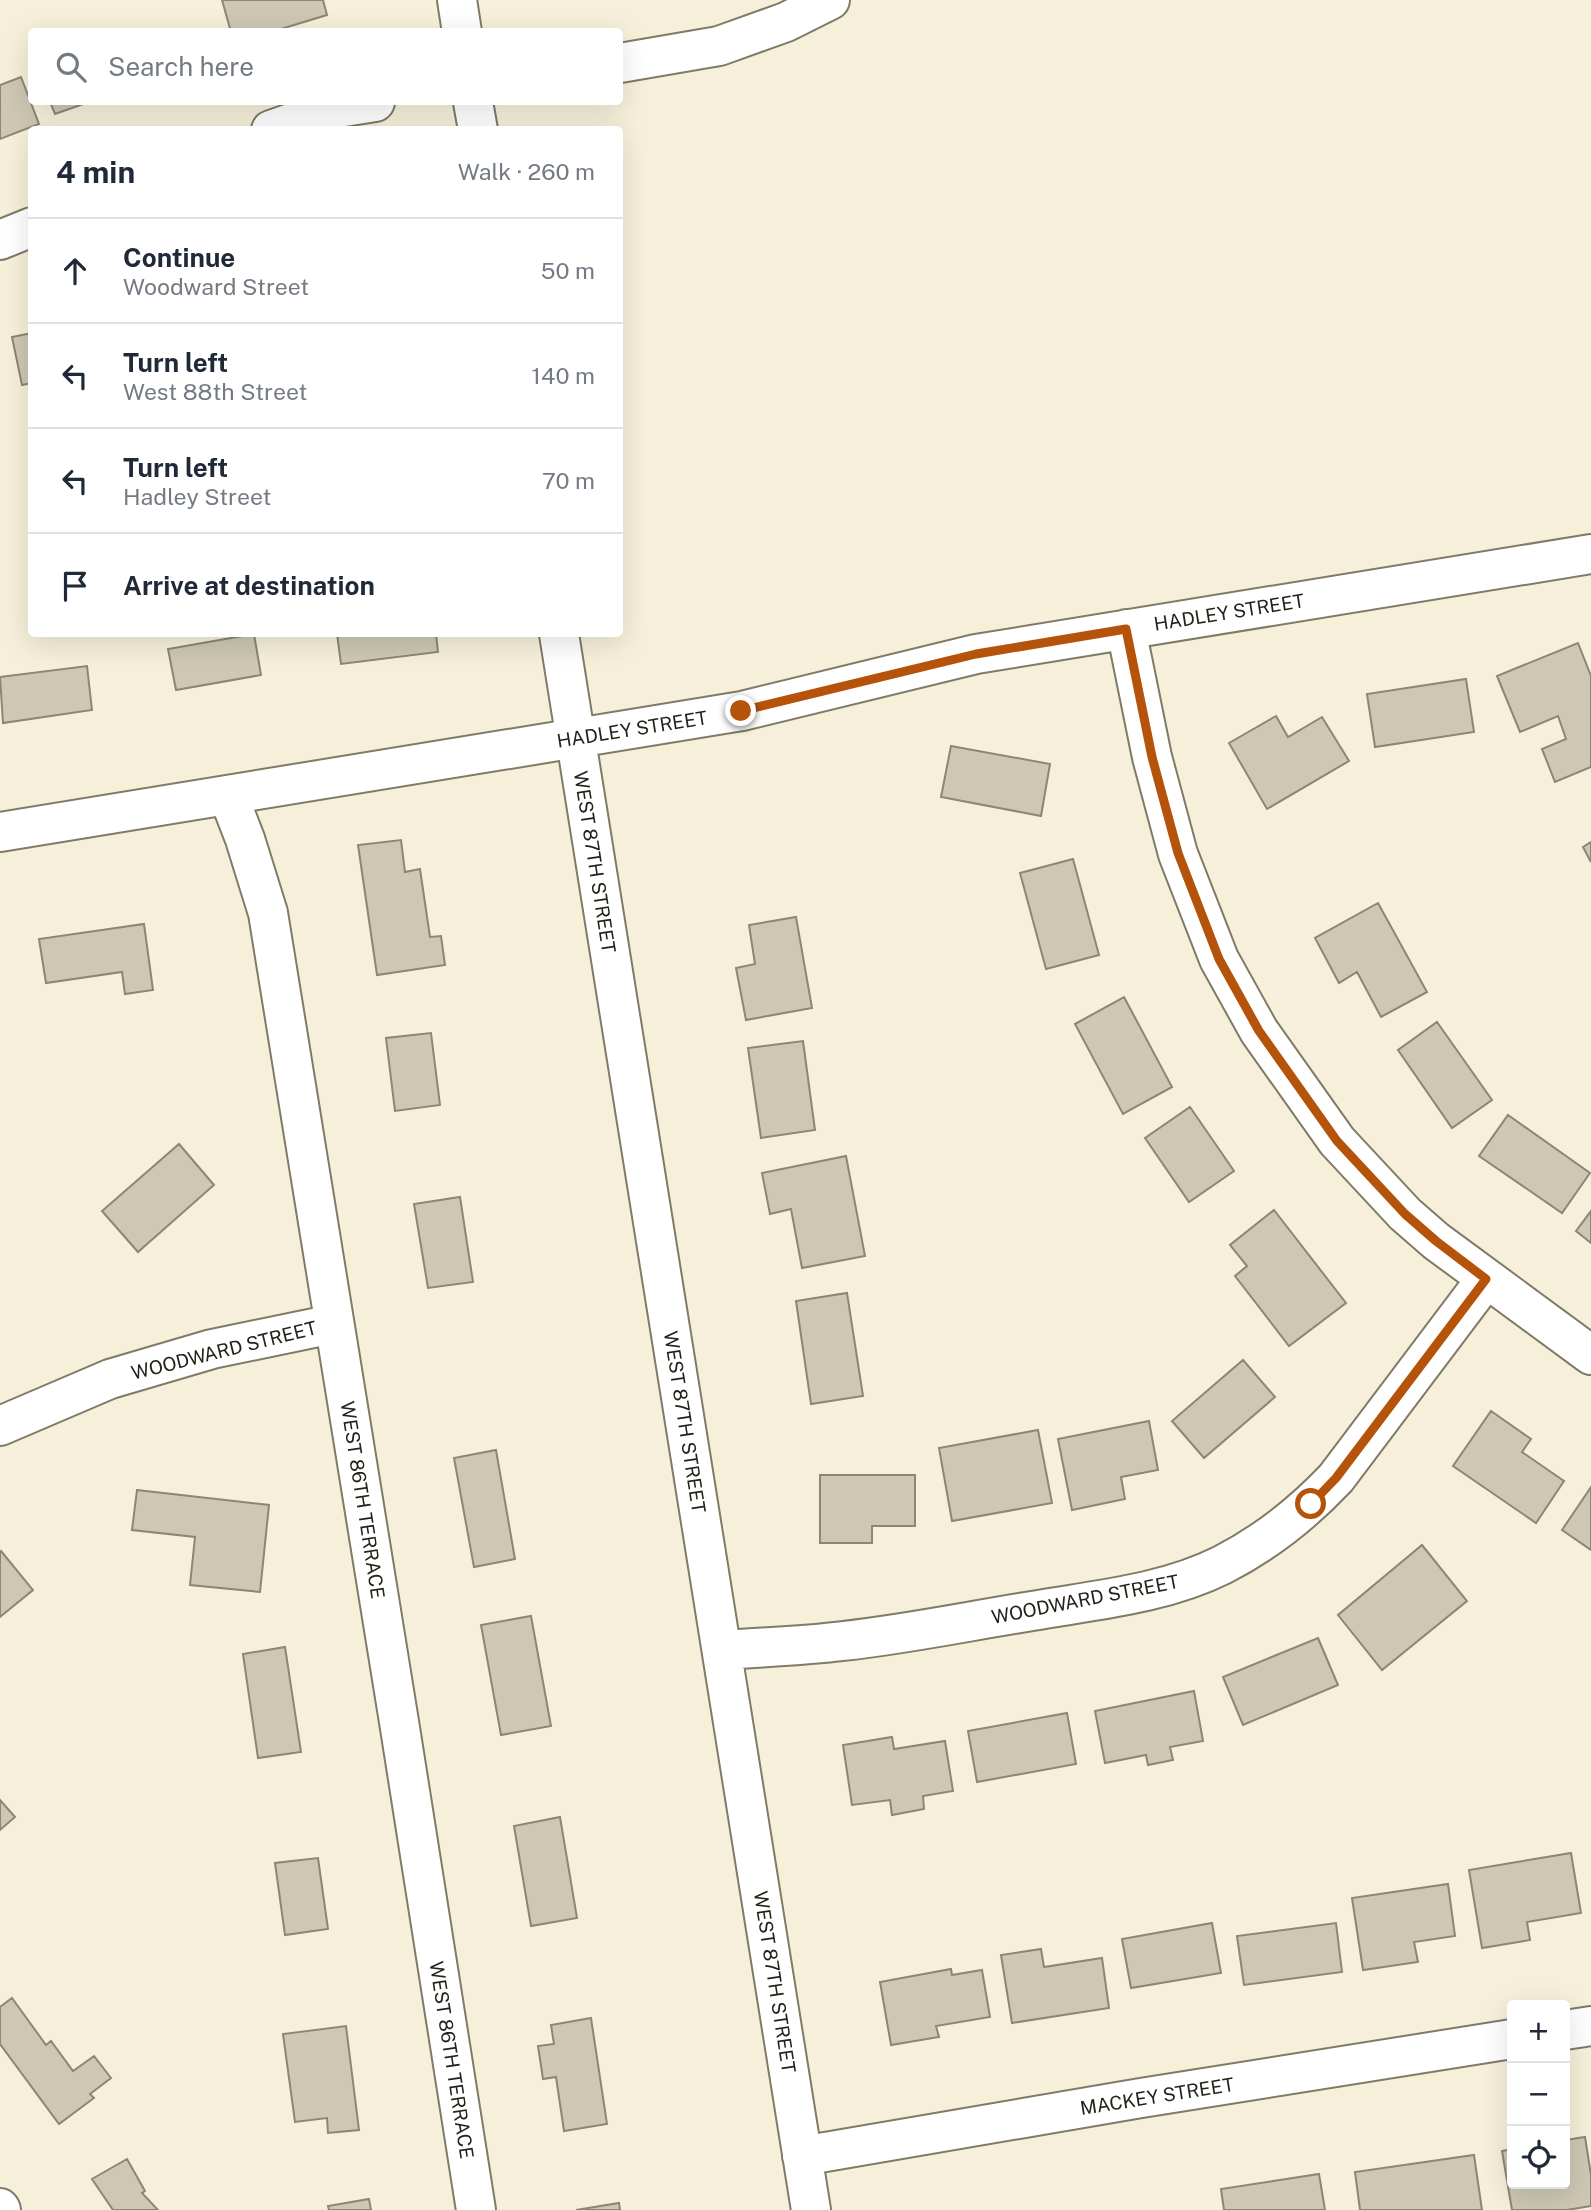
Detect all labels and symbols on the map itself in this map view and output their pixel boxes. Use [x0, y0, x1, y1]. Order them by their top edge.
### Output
street label: HADLEY STREET [1152, 589, 1306, 635]
route end [725, 695, 756, 726]
street label: HADLEY STREET [555, 706, 709, 752]
street label: WEST 87TH STREET [570, 769, 620, 955]
street label: WOODWARD STREET [129, 1316, 319, 1384]
street label: WEST 87TH STREET [660, 1329, 710, 1515]
street label: WEST 86TH TERRACE [337, 1400, 389, 1600]
route start [1295, 1488, 1326, 1519]
street label: WOODWARD STREET [989, 1570, 1181, 1628]
street label: WEST 87TH STREET [750, 1889, 800, 2075]
street label: WEST 86TH TERRACE [426, 1960, 478, 2160]
street label: MACKEY STREET [1078, 2073, 1236, 2119]

